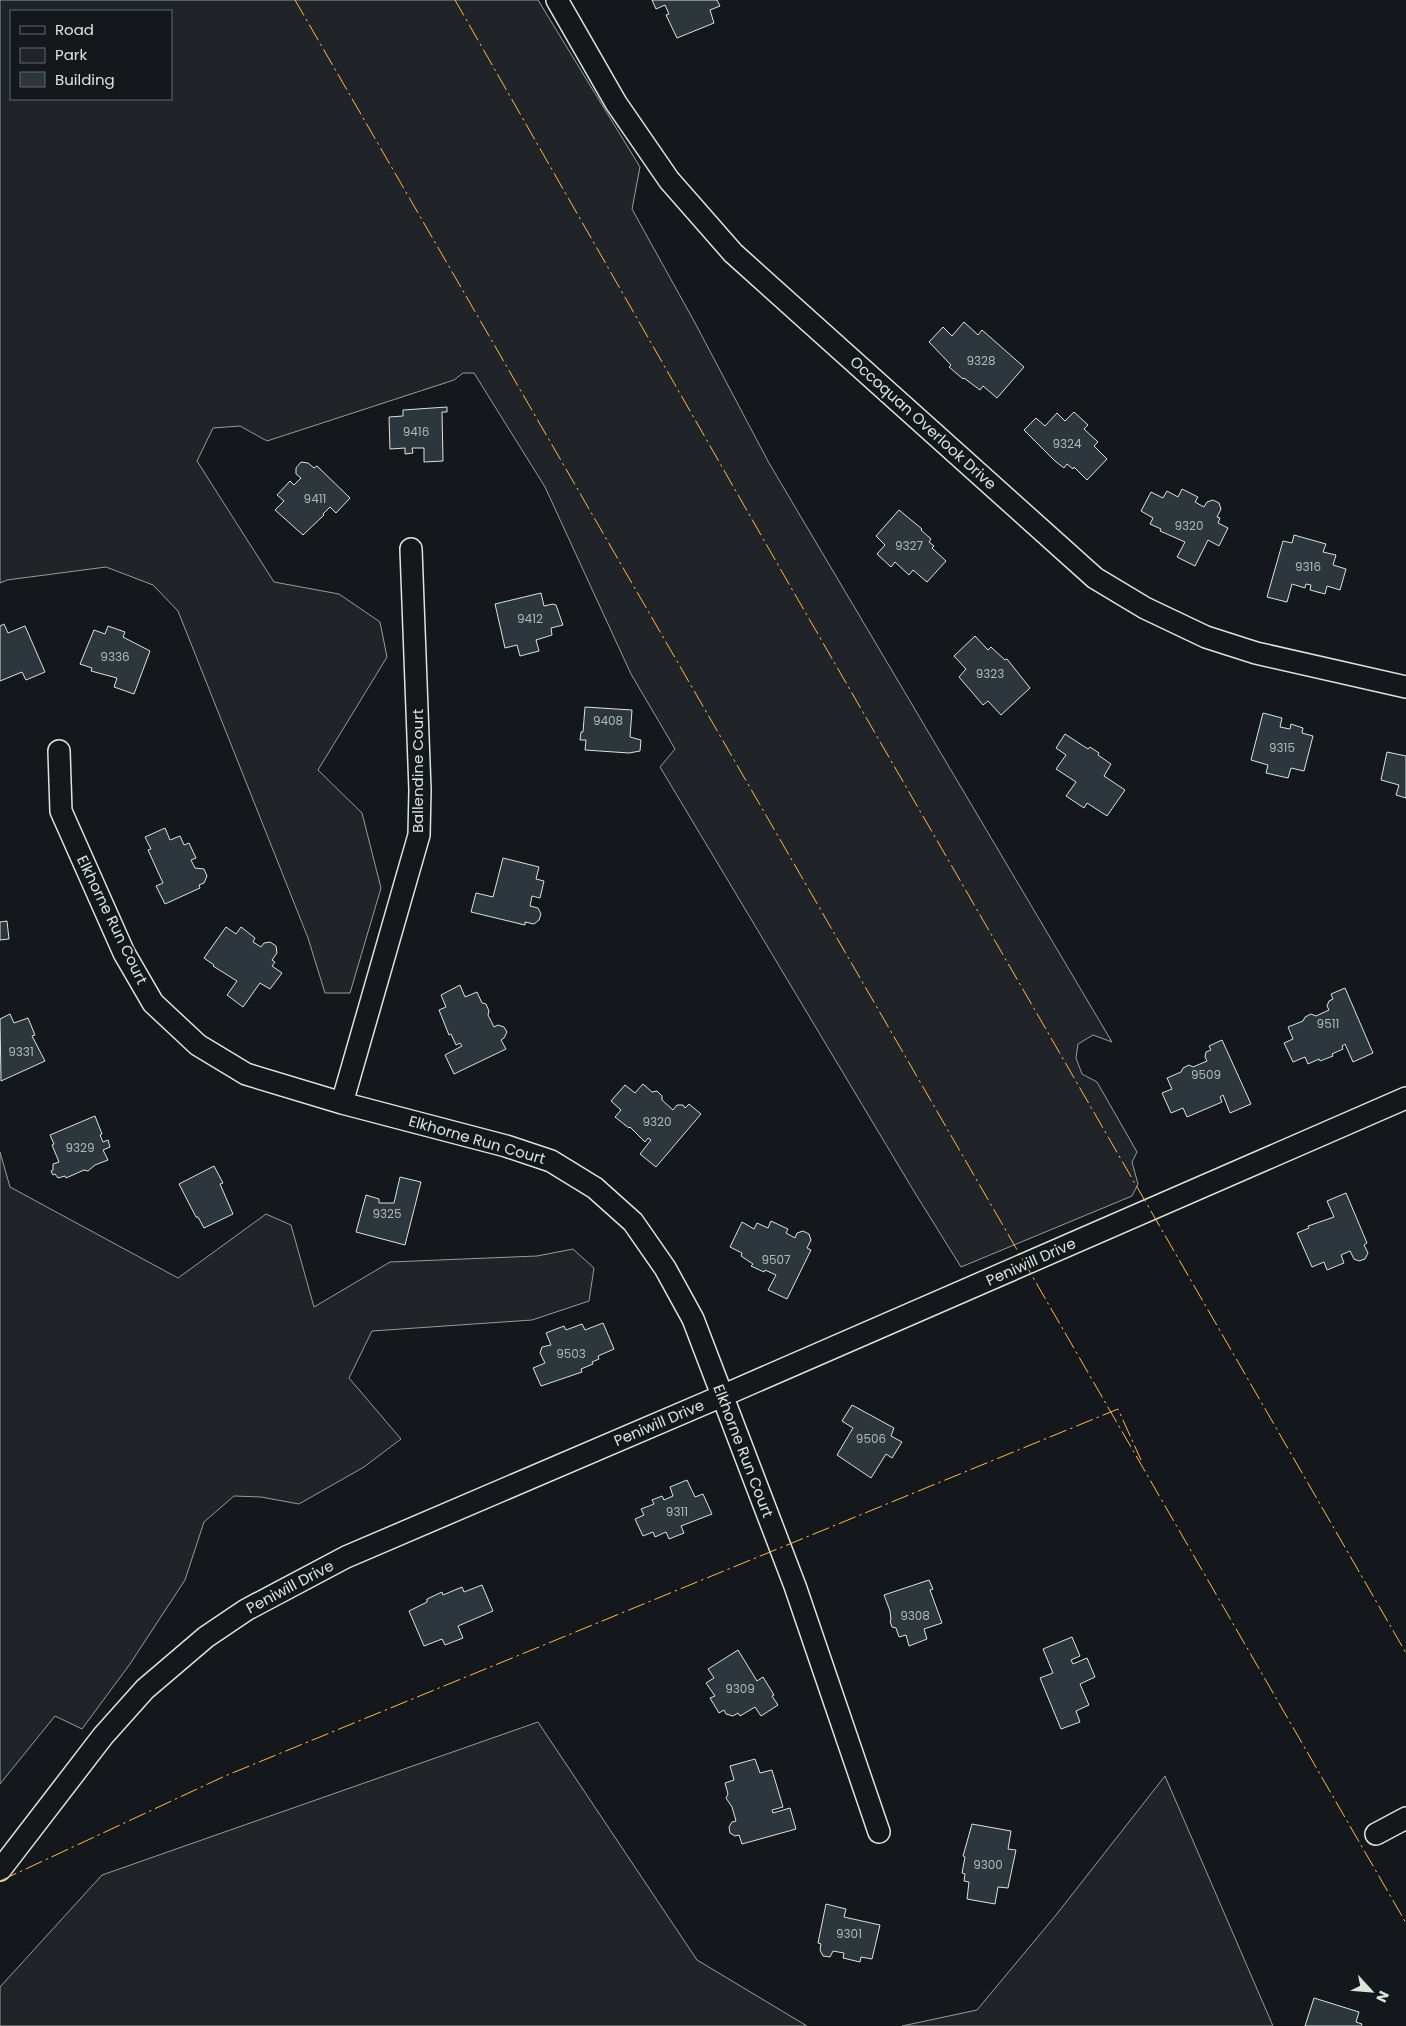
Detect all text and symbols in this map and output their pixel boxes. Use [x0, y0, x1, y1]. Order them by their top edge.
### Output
legend [10, 10, 172, 100]
text: Road [55, 19, 94, 40]
text: Park [55, 44, 87, 65]
text: Building [55, 69, 115, 90]
street label: Occoquan Overlook Drive [846, 351, 1001, 494]
house number: 9328 [966, 352, 996, 369]
house number: 9416 [403, 423, 429, 440]
house number: 9324 [1052, 435, 1082, 452]
house number: 9411 [304, 490, 326, 507]
house number: 9320 [1174, 517, 1204, 534]
house number: 9327 [895, 537, 923, 554]
house number: 9316 [1295, 558, 1321, 575]
house number: 9412 [517, 610, 543, 627]
house number: 9336 [100, 648, 130, 665]
house number: 9323 [976, 665, 1004, 682]
street label: Ballendine Court [407, 709, 428, 833]
house number: 9408 [593, 712, 623, 729]
house number: 9315 [1269, 739, 1295, 756]
street label: Elkhorne Run Court [72, 852, 153, 988]
house number: 9511 [1317, 1015, 1339, 1032]
house number: 9331 [8, 1043, 34, 1060]
house number: 9509 [1191, 1066, 1221, 1083]
street label: Elkhorne Run Court [406, 1110, 548, 1169]
house number: 9320 [642, 1113, 672, 1130]
house number: 9329 [65, 1139, 95, 1156]
house number: 9325 [372, 1205, 402, 1222]
street label: Peniwill Drive [983, 1232, 1079, 1291]
house number: 9507 [761, 1251, 791, 1268]
house number: 9503 [556, 1345, 586, 1362]
street label: Elkhorne Run Court [708, 1381, 779, 1520]
street label: Peniwill Drive [610, 1394, 707, 1451]
house number: 9506 [856, 1430, 886, 1447]
house number: 9311 [666, 1503, 688, 1520]
street label: Peniwill Drive [242, 1555, 337, 1618]
house number: 9308 [900, 1607, 930, 1624]
house number: 9309 [725, 1680, 755, 1697]
house number: 9300 [973, 1856, 1003, 1873]
house number: 9301 [836, 1925, 862, 1942]
north arrow [1346, 1966, 1396, 2016]
text: N [1371, 1988, 1394, 2006]

